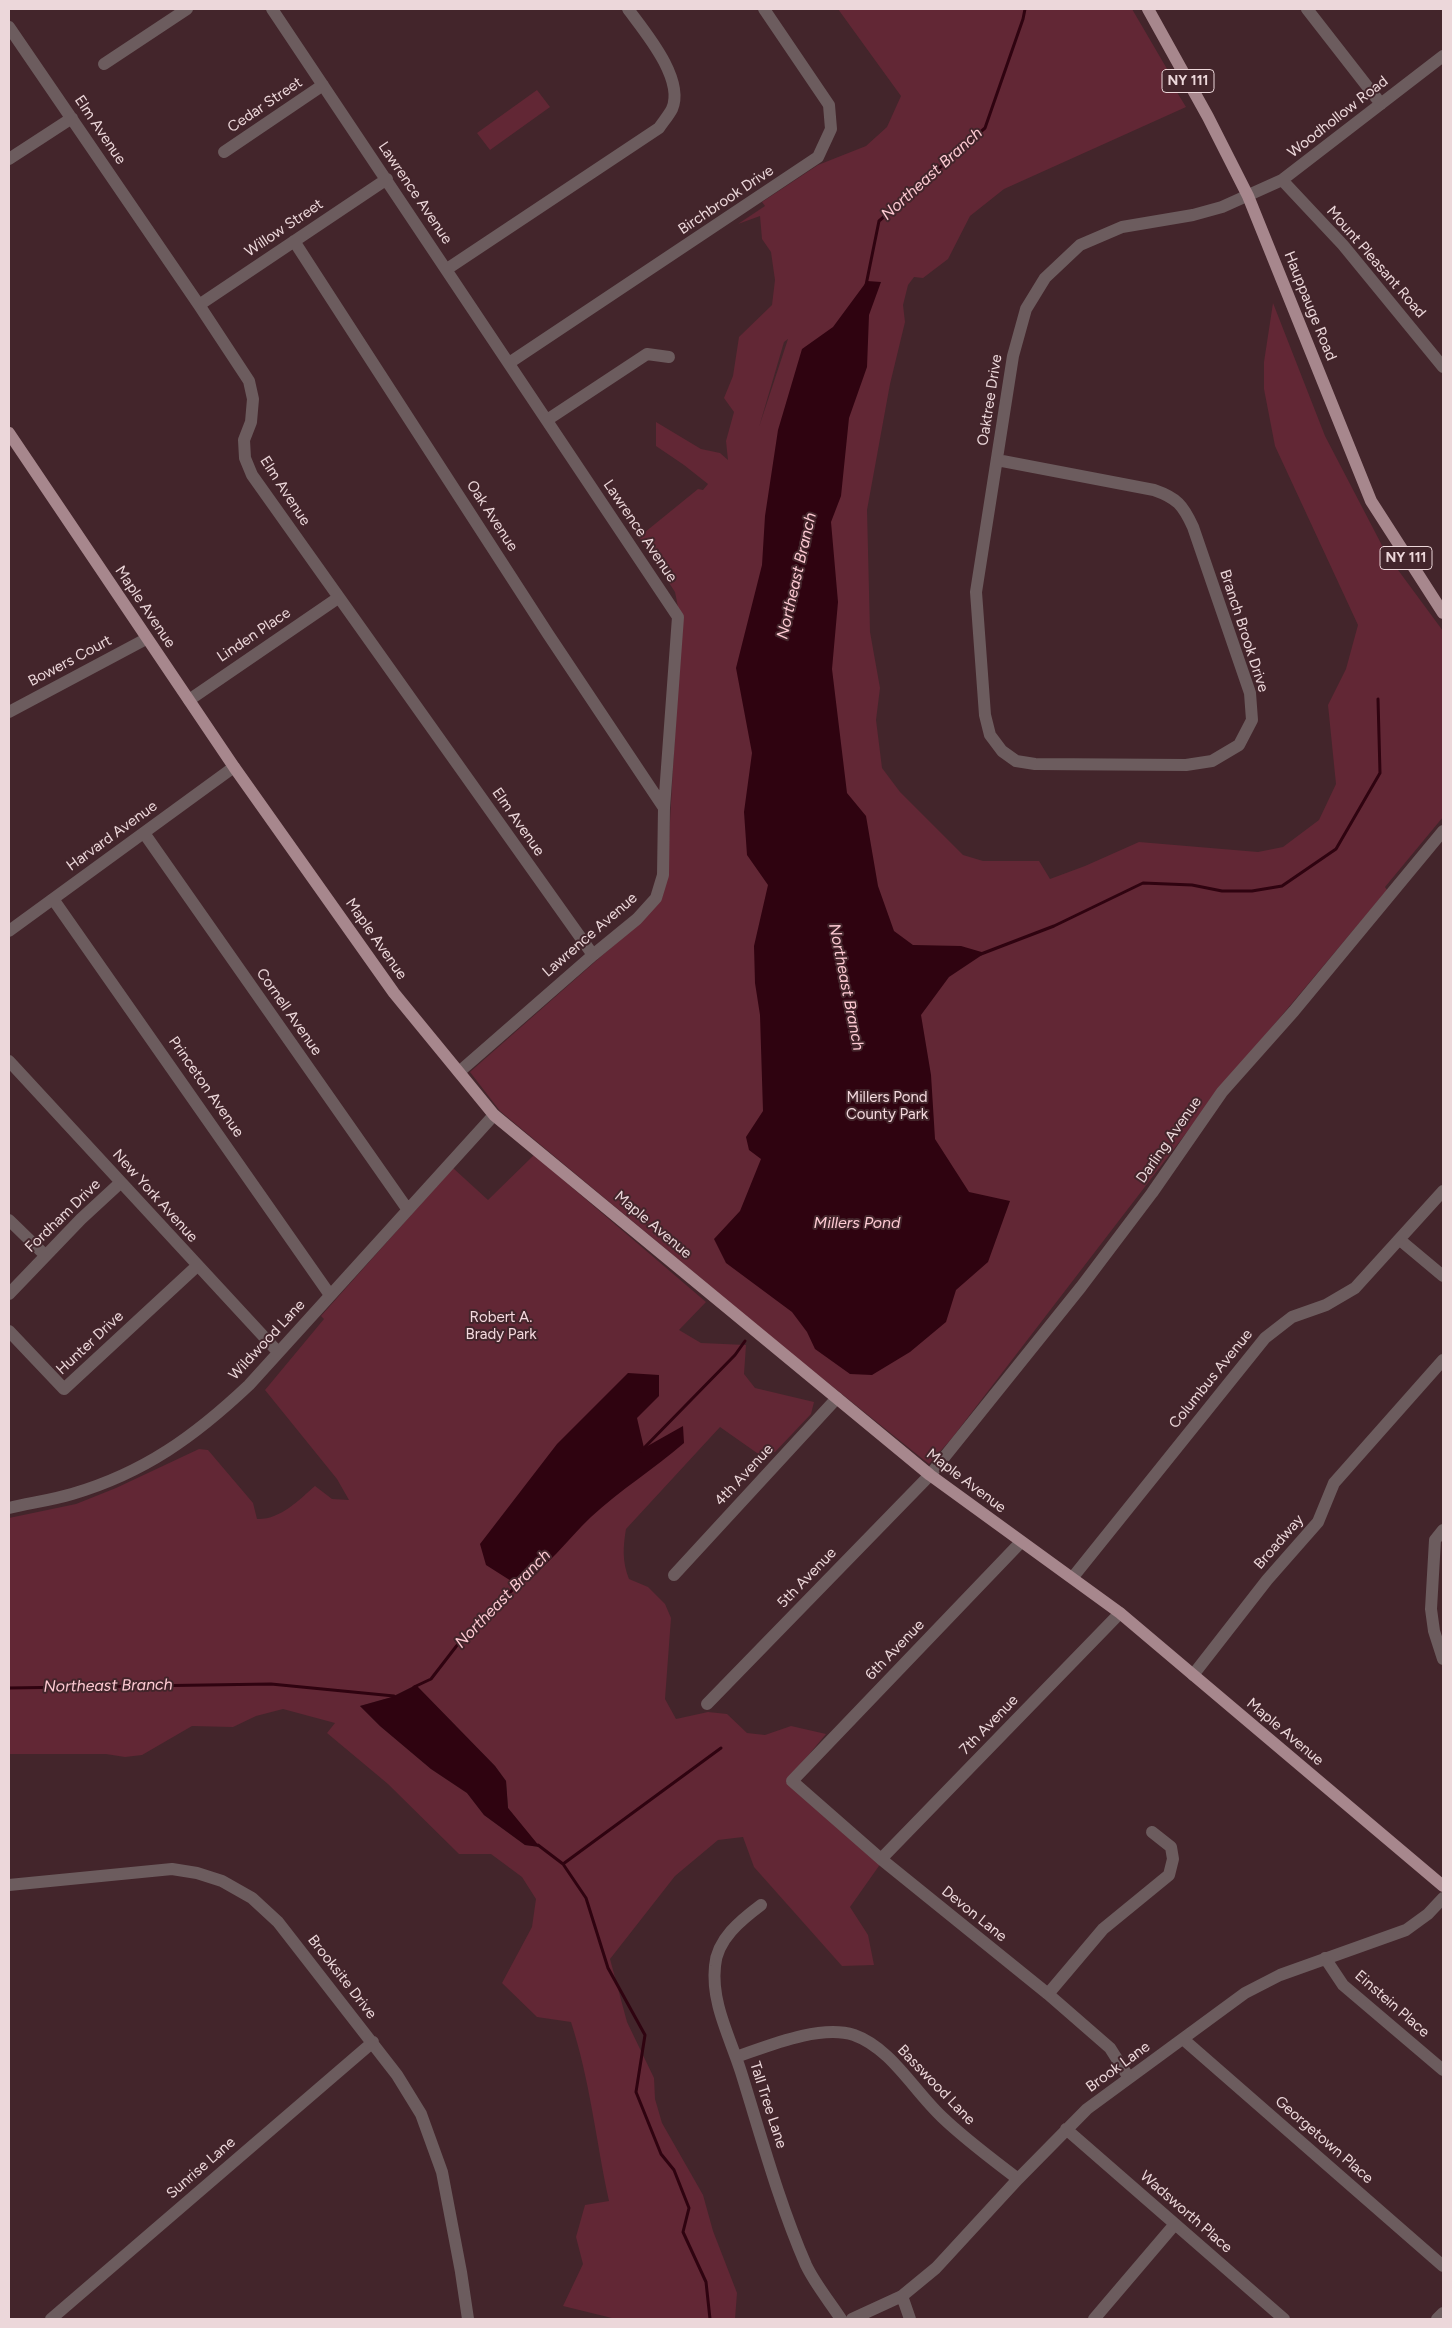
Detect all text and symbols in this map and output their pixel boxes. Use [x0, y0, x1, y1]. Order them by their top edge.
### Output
road number: NY 111 [1162, 70, 1214, 92]
street label: Woodhollow Road [1284, 72, 1392, 162]
street label: Cedar Street [224, 73, 306, 137]
street label: Elm Avenue [70, 92, 130, 168]
water label: Northeast Branch [878, 124, 986, 224]
street label: Lawrence Avenue [374, 138, 456, 248]
street label: Birchbrook Drive [675, 161, 777, 239]
street label: Willow Street [241, 195, 327, 261]
street label: Mount Pleasant Road [1323, 202, 1429, 322]
street label: Hauppauge Road [1280, 249, 1340, 363]
street label: Oaktree Drive [974, 353, 1006, 447]
street label: Elm Avenue [256, 453, 314, 529]
street label: Lawrence Avenue [599, 476, 681, 586]
street label: Oak Avenue [462, 477, 522, 555]
water label: Northeast Branch [773, 511, 821, 641]
road number: NY 111 [1380, 546, 1432, 570]
street label: Maple Avenue [111, 563, 179, 651]
street label: Branch Brook Drive [1216, 567, 1272, 695]
street label: Linden Place [214, 604, 294, 666]
street label: Bowers Court [25, 631, 115, 691]
street label: Elm Avenue [488, 784, 548, 860]
street label: Harvard Avenue [63, 797, 161, 875]
street label: Lawrence Avenue [539, 889, 641, 981]
street label: Maple Avenue [341, 895, 411, 983]
water label: Northeast Branch [824, 922, 868, 1052]
street label: Cornell Avenue [252, 965, 326, 1059]
street label: Princeton Avenue [165, 1033, 247, 1141]
park label: Millers Pond County Park [846, 1089, 928, 1124]
street label: Darling Avenue [1133, 1093, 1205, 1187]
street label: New York Avenue [109, 1146, 201, 1246]
street label: Fordham Drive [22, 1176, 104, 1256]
street label: Maple Avenue [611, 1188, 695, 1262]
water label: Millers Pond [814, 1213, 900, 1233]
street label: Wildwood Lane [225, 1296, 309, 1384]
street label: Hunter Drive [53, 1307, 127, 1379]
park label: Robert A. Brady Park [466, 1309, 536, 1344]
street label: Columbus Avenue [1165, 1326, 1257, 1432]
street label: 4th Avenue [711, 1440, 777, 1510]
street label: Maple Avenue [923, 1445, 1009, 1517]
street label: Broadway [1250, 1511, 1308, 1573]
street label: 5th Avenue [774, 1544, 840, 1612]
water label: Northeast Branch [451, 1546, 555, 1652]
street label: 6th Avenue [862, 1616, 928, 1684]
water label: Northeast Branch [43, 1675, 173, 1697]
street label: 7th Avenue [956, 1691, 1022, 1759]
street label: Maple Avenue [1243, 1695, 1327, 1769]
street label: Devon Lane [938, 1882, 1010, 1946]
street label: Brooksite Drive [304, 1931, 380, 2023]
street label: Einstein Place [1351, 1967, 1433, 2041]
street label: Brook Lane [1083, 2038, 1153, 2096]
street label: Basswood Lane [893, 2041, 979, 2129]
street label: Tall Tree Lane [746, 2059, 790, 2151]
street label: Georgetown Place [1271, 2092, 1377, 2188]
street label: Sunrise Lane [163, 2133, 239, 2203]
street label: Wadsworth Place [1136, 2167, 1236, 2257]

